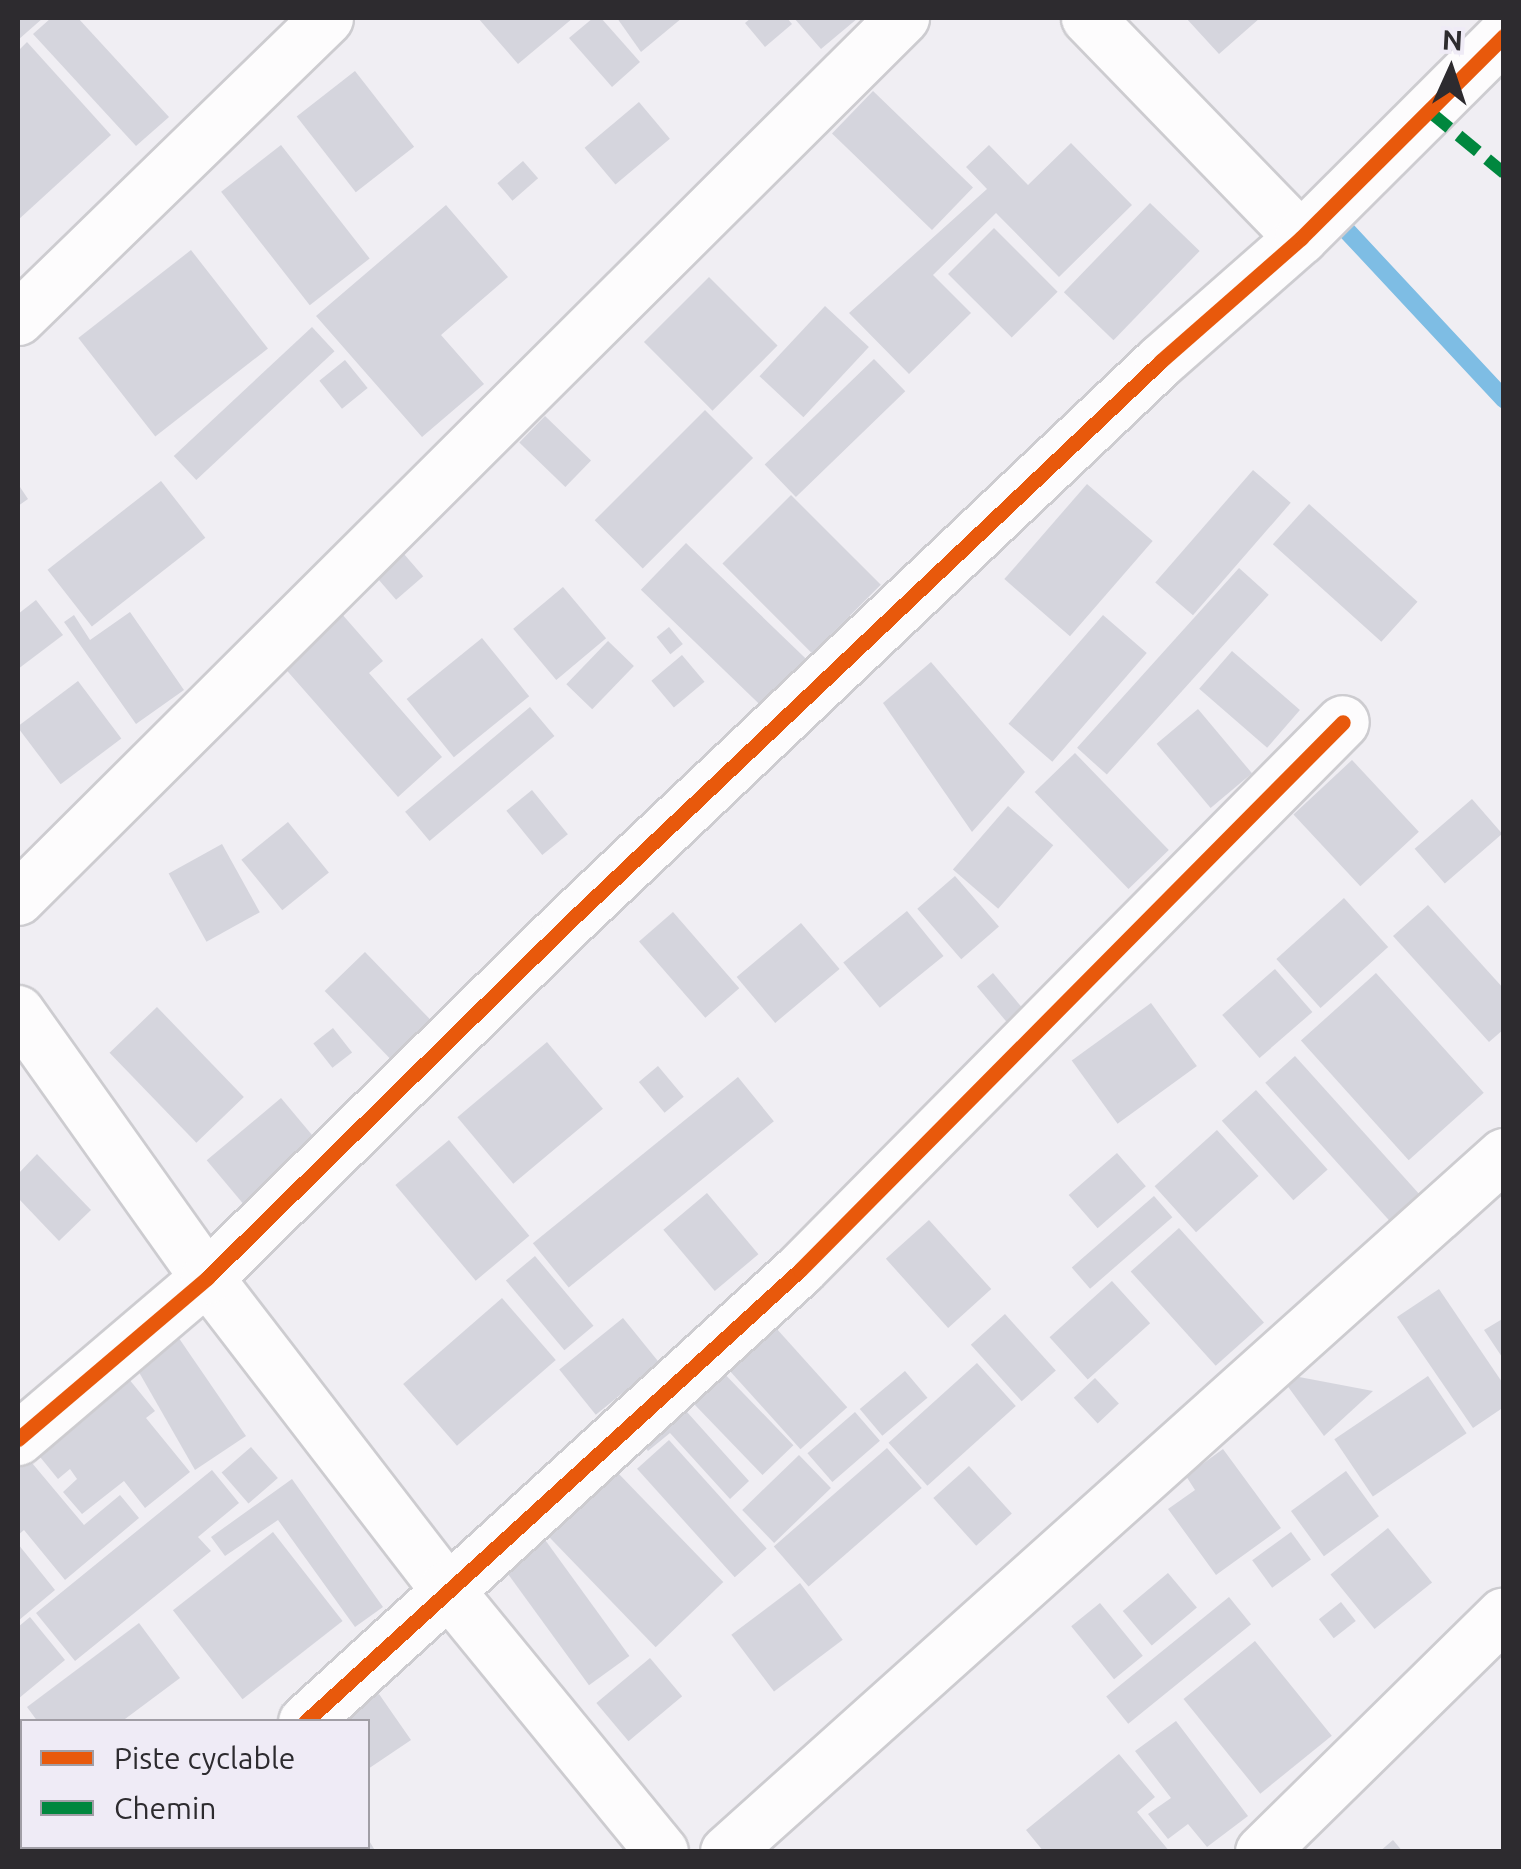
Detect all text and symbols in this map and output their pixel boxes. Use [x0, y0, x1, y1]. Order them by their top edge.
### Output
north arrow [1401, 20, 1501, 120]
text: N [1441, 24, 1464, 56]
legend [20, 1719, 370, 1849]
text: Piste cyclable [114, 1741, 295, 1775]
text: Chemin [114, 1791, 216, 1825]

